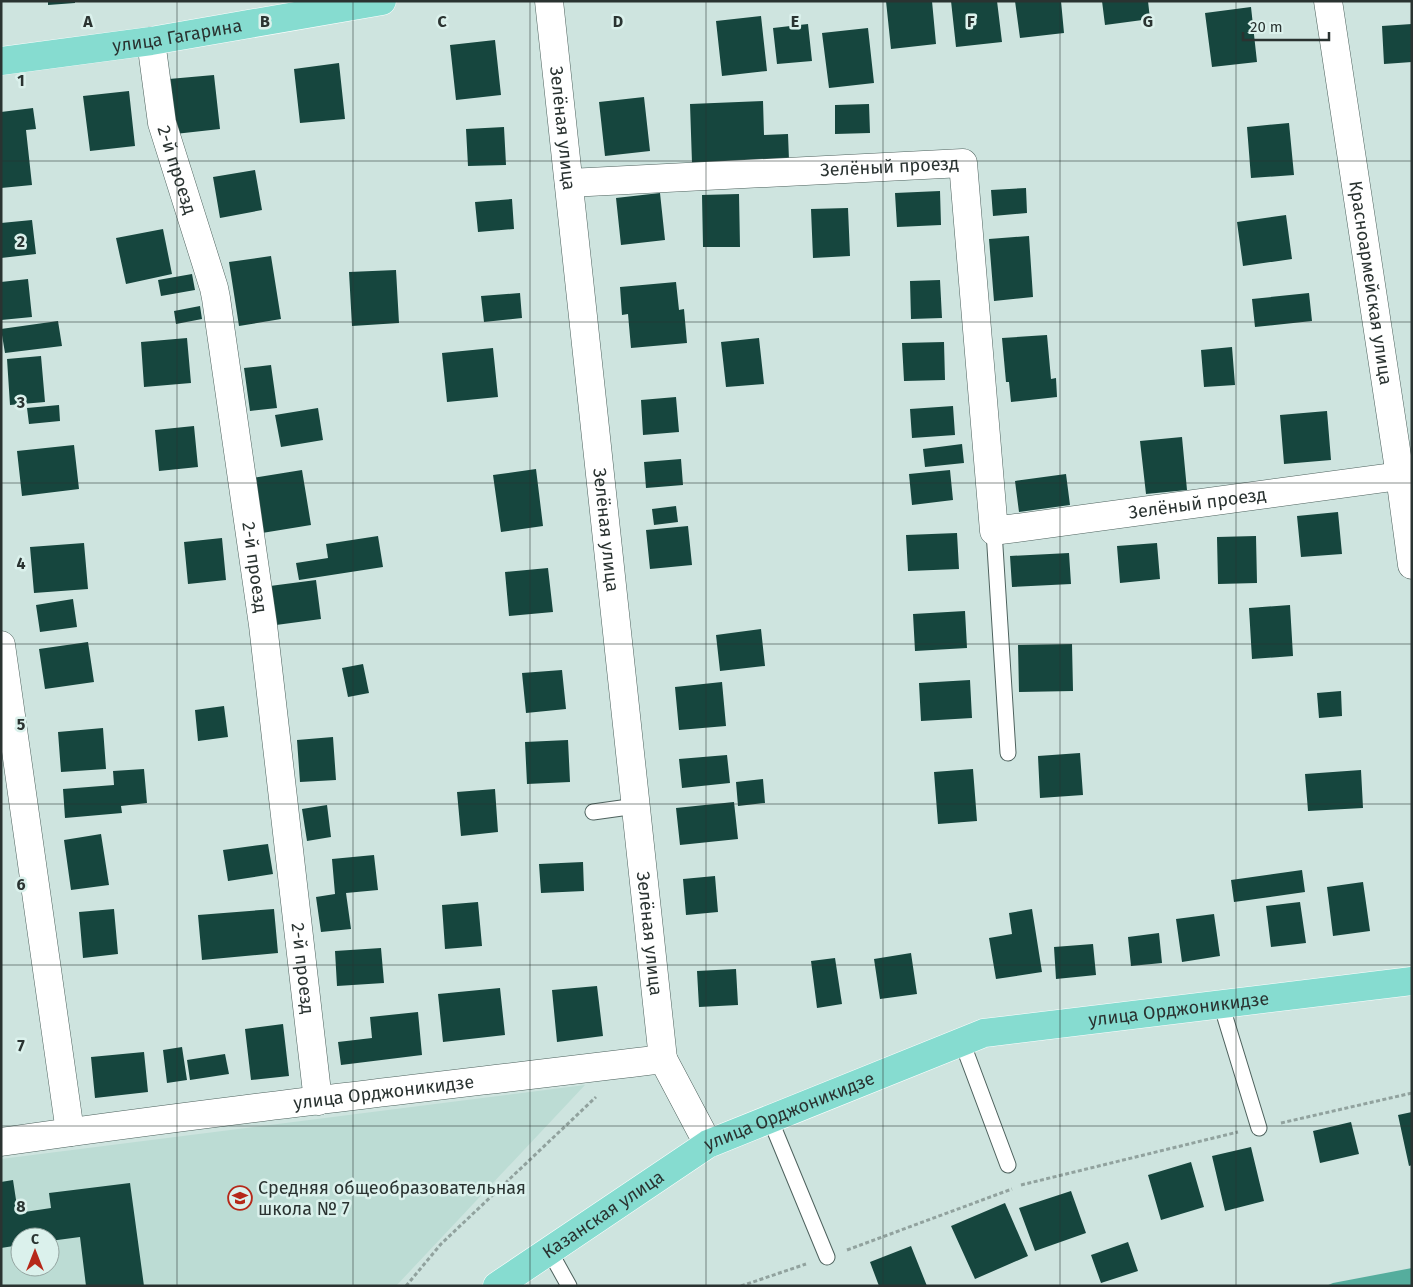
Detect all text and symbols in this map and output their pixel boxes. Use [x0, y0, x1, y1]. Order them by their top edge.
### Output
scale bar [1243, 10, 1329, 42]
text: A [82, 12, 93, 31]
text: B [260, 12, 270, 31]
text: C [437, 12, 447, 31]
text: D [613, 12, 623, 31]
text: E [791, 12, 799, 31]
text: F [967, 12, 975, 31]
text: G [1143, 12, 1153, 31]
street label: улица Гагарина [111, 14, 244, 57]
text: 20 m [1250, 18, 1283, 36]
street label: Зелёная улица [545, 65, 580, 191]
text: 1 [17, 71, 25, 90]
street label: 2-й проезд [153, 123, 201, 217]
street label: Зелёный проезд [820, 152, 959, 181]
street label: Красноармейская улица [1344, 179, 1397, 386]
text: 2 [17, 232, 25, 251]
text: 3 [16, 393, 25, 412]
street label: Зелёная улица [588, 467, 624, 593]
street label: Зелёный проезд [1127, 483, 1268, 524]
street label: 2-й проезд [237, 520, 272, 614]
text: 4 [16, 554, 26, 573]
text: 5 [17, 715, 26, 734]
street label: Зелёная улица [632, 870, 667, 997]
text: 6 [16, 875, 26, 894]
street label: 2-й проезд [286, 922, 319, 1015]
street label: улица Орджоникидзе [1087, 987, 1270, 1031]
text: 7 [17, 1036, 25, 1055]
street label: улица Орджоникидзе [701, 1067, 878, 1155]
street label: улица Орджоникидзе [292, 1071, 475, 1114]
street label: Казанская улица [538, 1166, 668, 1263]
place label: Средняя общеобразовательная школа № 7 [258, 1177, 526, 1220]
school or university icon: Средняя общеобразовательная школа № 7 [227, 1185, 253, 1211]
text: 8 [16, 1197, 26, 1216]
north arrow [10, 1227, 60, 1277]
text: С [31, 1231, 39, 1248]

